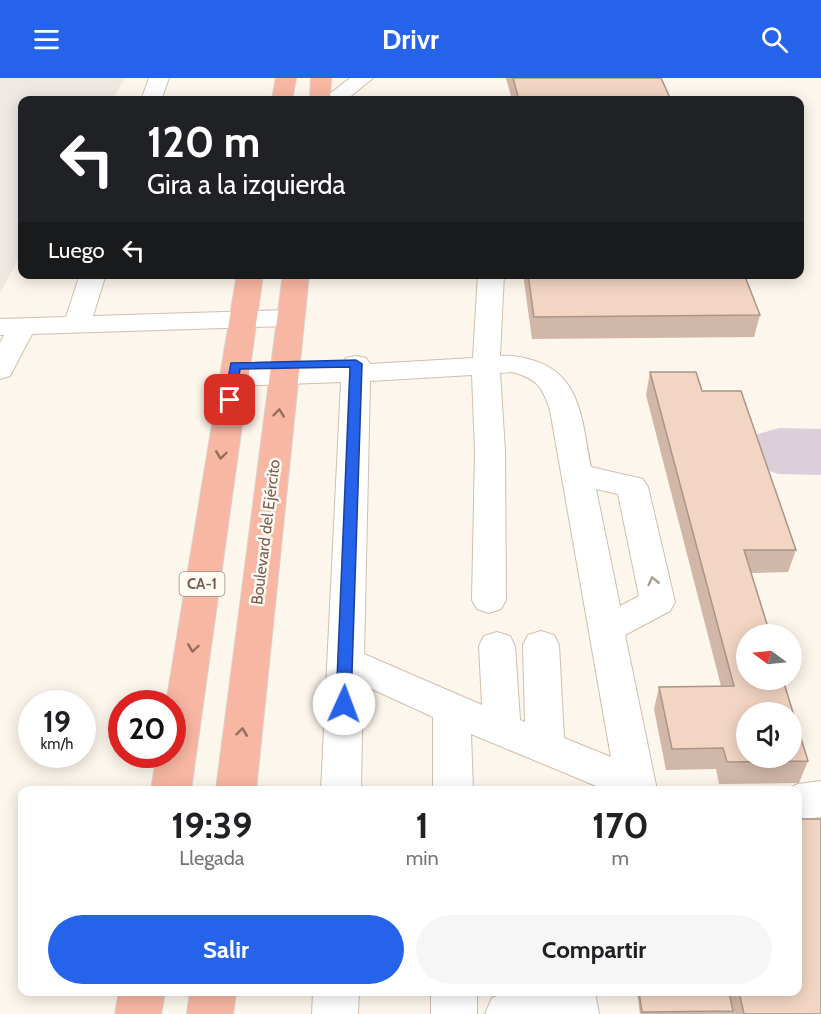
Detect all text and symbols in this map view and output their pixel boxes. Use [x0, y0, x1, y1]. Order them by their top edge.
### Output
icon: menu [30, 23, 63, 56]
text: Drivr [382, 23, 439, 56]
icon: search [758, 23, 791, 56]
text: 120 m [147, 116, 260, 168]
icon: left [48, 120, 126, 198]
text: Gira a la izquierda [147, 168, 346, 201]
icon: left [117, 234, 150, 267]
text: Luego [48, 237, 105, 264]
pin [204, 374, 255, 425]
icon: arrive [213, 383, 246, 416]
one-way arrow [272, 409, 285, 418]
one-way arrow [216, 451, 228, 460]
street label: Boulevard del Ejército [247, 458, 284, 606]
road number: CA-1 [180, 572, 224, 596]
one-way arrow [647, 576, 660, 586]
north arrow [736, 624, 802, 690]
map controls [736, 624, 802, 768]
one-way arrow [187, 644, 199, 653]
position arrow [312, 672, 376, 736]
speed limit sign: 20 [108, 690, 186, 768]
button: sound [736, 702, 802, 768]
text: 19 [43, 703, 71, 740]
one-way arrow [236, 728, 248, 737]
text: km/h [41, 735, 73, 753]
text: 19:39 [171, 803, 252, 847]
text: 1 [416, 803, 429, 847]
text: 170 [592, 803, 649, 847]
text: Llegada [179, 846, 244, 870]
text: min [406, 846, 439, 870]
text: m [612, 846, 629, 870]
button: Salir [48, 915, 404, 984]
button: Compartir [416, 915, 772, 984]

